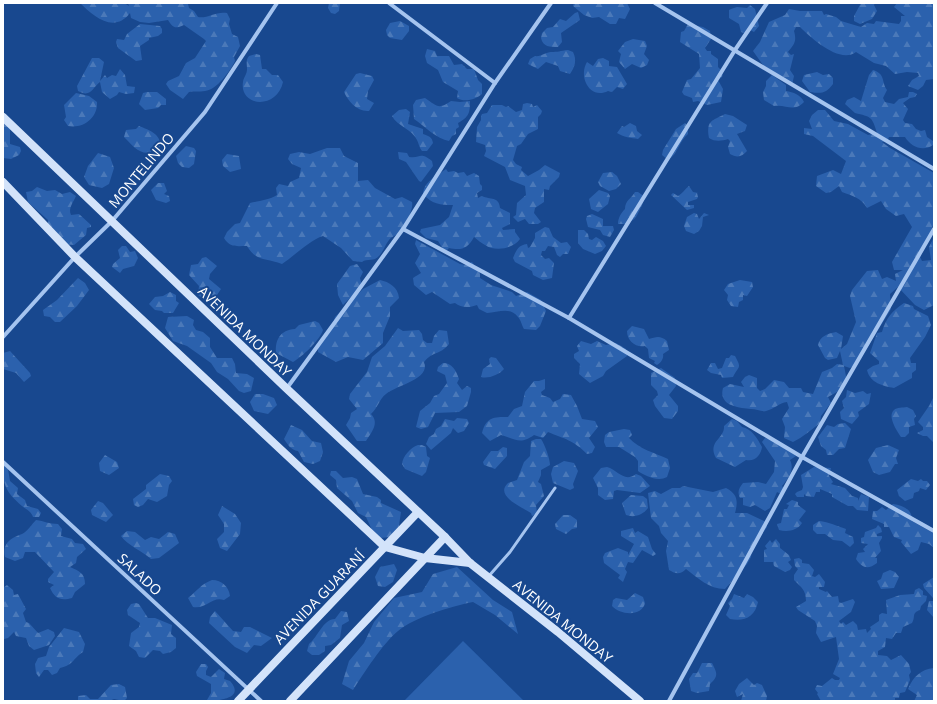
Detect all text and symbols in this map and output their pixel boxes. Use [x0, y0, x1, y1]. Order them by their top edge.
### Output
street label: MONTELINDO [104, 128, 178, 211]
street label: AVENIDA MONDAY [194, 281, 296, 381]
street label: AVENIDA GUARANÍ [269, 546, 369, 648]
street label: SALADO [114, 549, 166, 599]
street label: AVENIDA MONDAY [509, 575, 617, 667]

